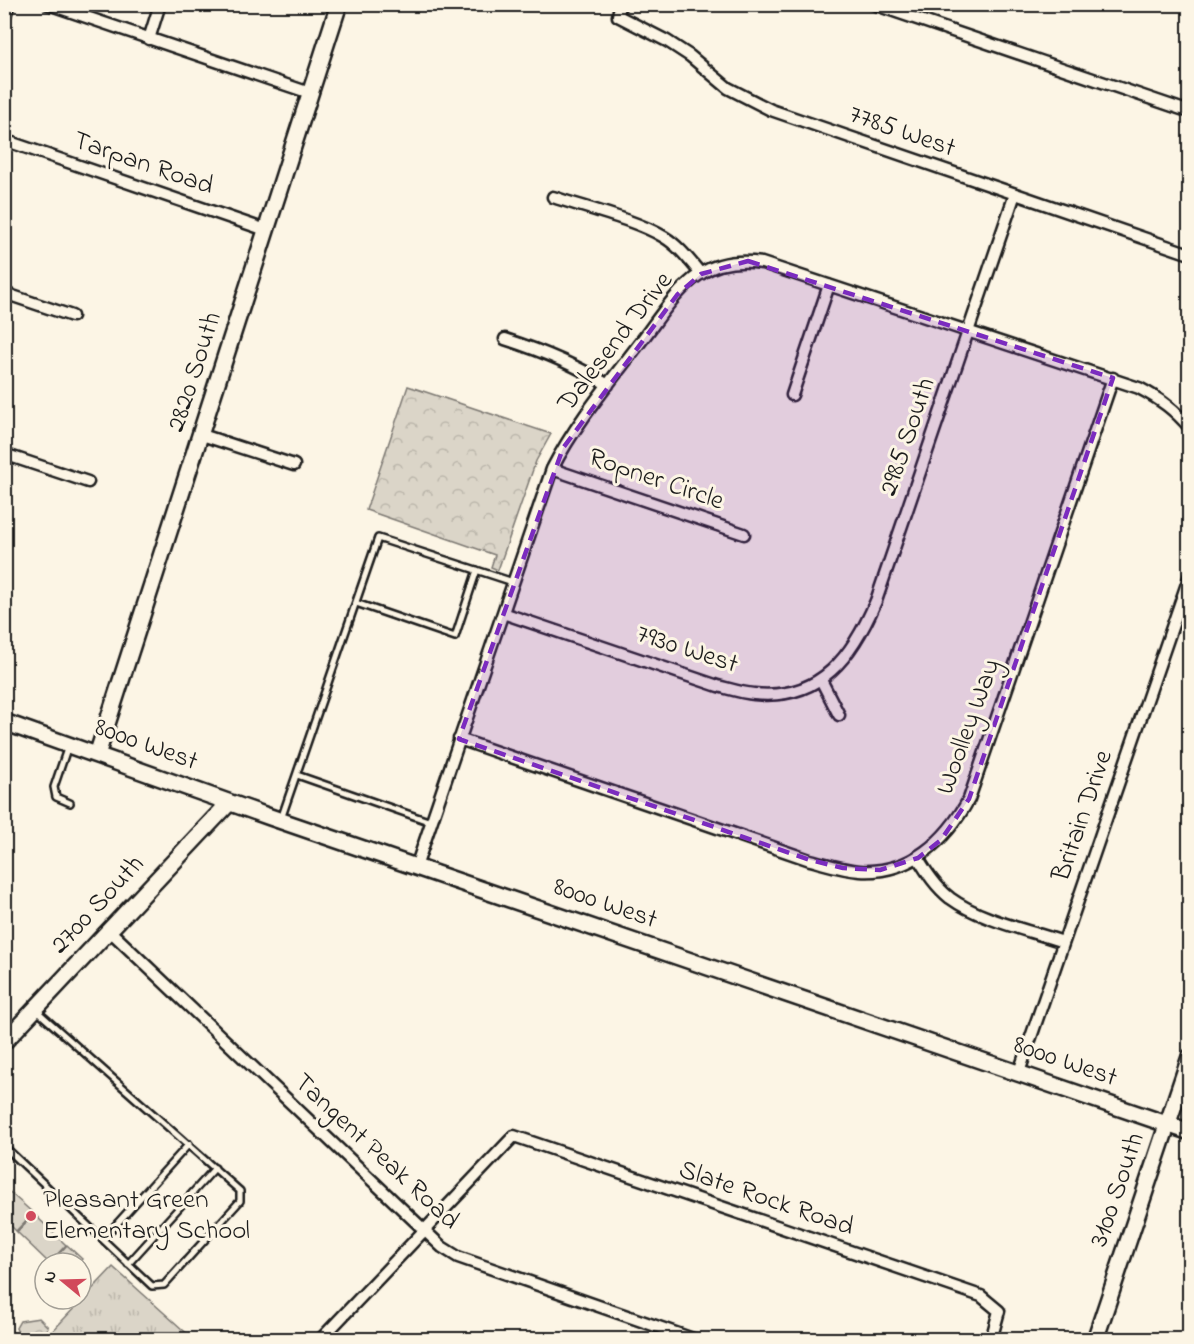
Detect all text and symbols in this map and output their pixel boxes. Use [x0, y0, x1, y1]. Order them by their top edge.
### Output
street label: 7785 West [843, 96, 961, 168]
street label: Tarpan Road [67, 122, 219, 206]
street label: Dalesend Drive [548, 263, 684, 421]
street label: 2820 South [157, 307, 233, 437]
street label: 2985 South [870, 373, 946, 501]
street label: Ropner Circle [583, 439, 730, 522]
street label: 7930 West [631, 615, 743, 685]
street label: Woolley Way [926, 654, 1012, 800]
street label: 8000 West [89, 708, 203, 782]
street label: Britain Drive [1042, 744, 1124, 888]
street label: 2700 South [42, 847, 154, 963]
street label: 8000 West [548, 868, 662, 940]
street label: 8000 West [1008, 1026, 1122, 1098]
street label: Tangent Peak Road [284, 1065, 468, 1239]
street label: 3100 South [1080, 1128, 1156, 1252]
street label: Slate Rock Road [673, 1151, 859, 1247]
place label: Pleasant Green Elementary School [43, 1181, 250, 1251]
marker: Pleasant Green Elementary School [24, 1209, 38, 1223]
north arrow [33, 1251, 93, 1311]
text: N [38, 1268, 64, 1286]

